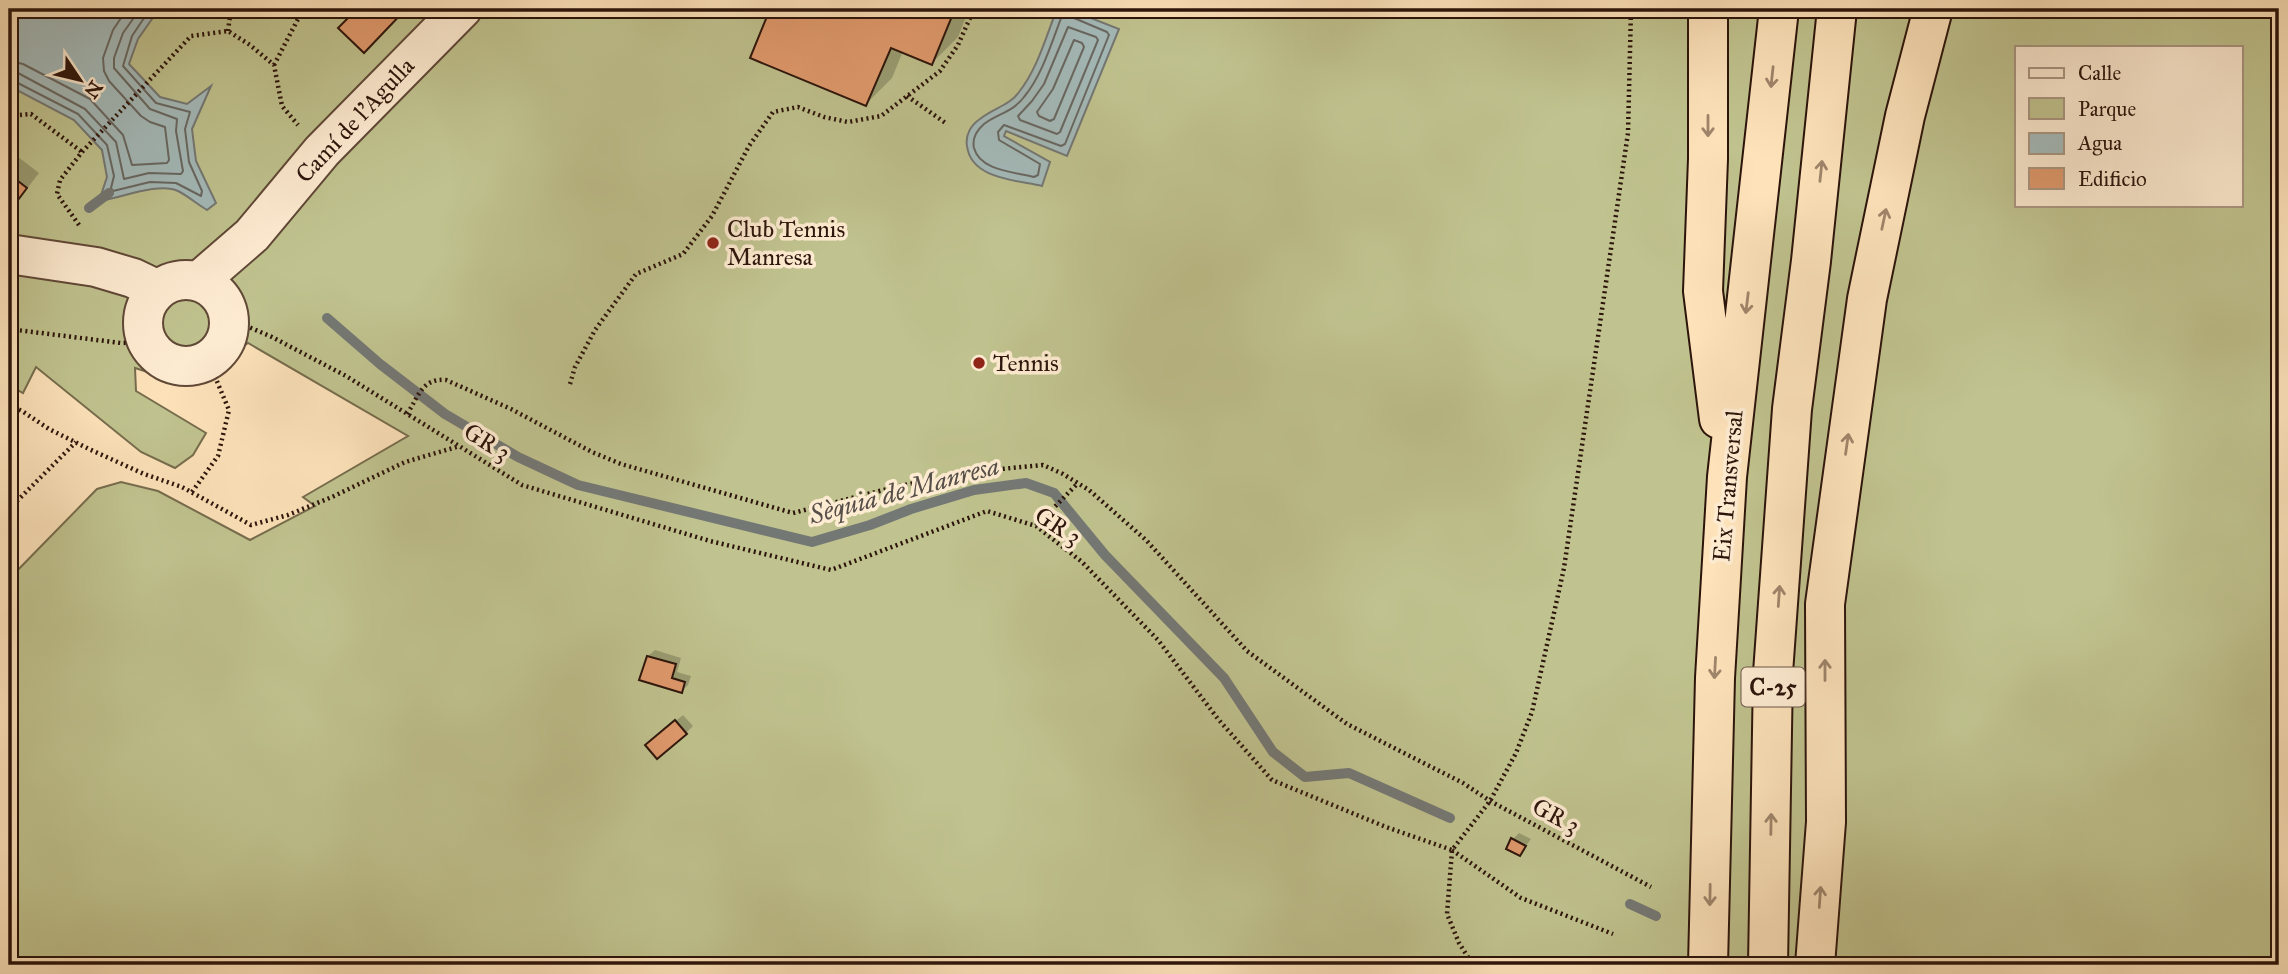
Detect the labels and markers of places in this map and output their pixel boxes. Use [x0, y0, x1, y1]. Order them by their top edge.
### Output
place label: Club Tennis Manresa [727, 214, 845, 272]
marker: Club Tennis Manresa [705, 235, 721, 251]
place label: Tennis [993, 348, 1059, 378]
marker: Tennis [971, 355, 987, 371]

